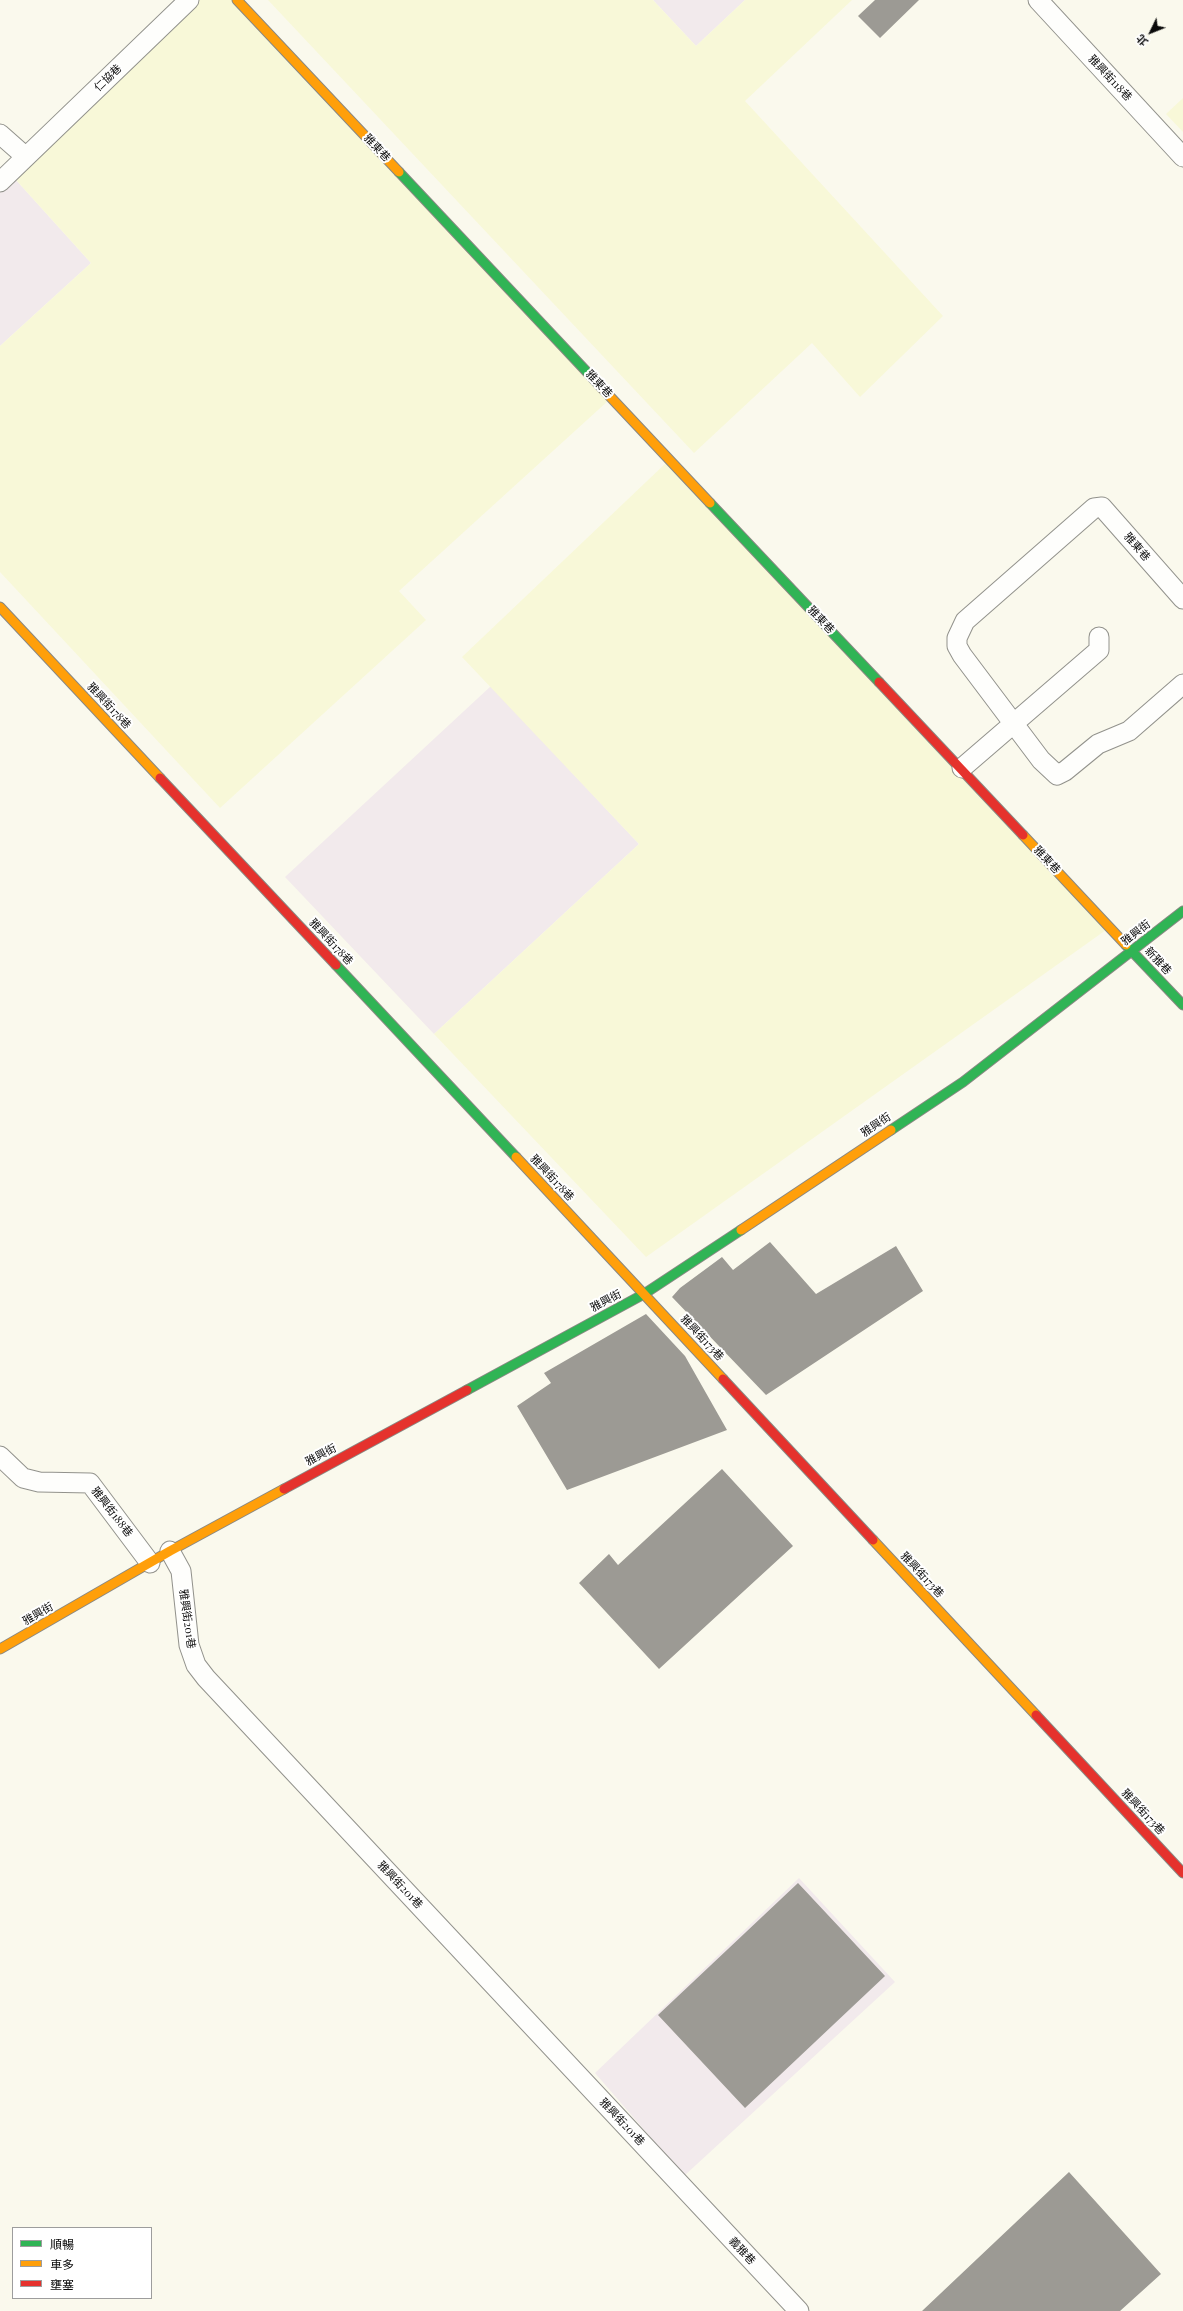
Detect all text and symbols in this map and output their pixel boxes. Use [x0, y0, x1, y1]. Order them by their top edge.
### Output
north arrow [1131, 12, 1171, 52]
text: 北 [1133, 31, 1151, 50]
street label: 雅興街118巷 [1085, 52, 1135, 104]
street label: 仁協巷 [92, 62, 124, 94]
street label: 雅東巷 [361, 131, 393, 165]
street label: 雅東巷 [583, 367, 615, 401]
street label: 雅東巷 [1121, 530, 1153, 564]
street label: 雅東巷 [805, 603, 837, 637]
street label: 雅興街178巷 [84, 680, 134, 732]
street label: 雅東巷 [1031, 843, 1063, 877]
street label: 雅興街178巷 [306, 916, 356, 968]
street label: 雅興街 [1119, 918, 1153, 948]
street label: 新雅巷 [1142, 944, 1174, 978]
street label: 雅興街 [859, 1110, 893, 1140]
street label: 雅興街178巷 [527, 1152, 577, 1204]
street label: 雅興街 [588, 1287, 624, 1315]
street label: 雅興街173巷 [678, 1312, 726, 1364]
street label: 雅興街 [303, 1441, 339, 1469]
street label: 雅興街188巷 [88, 1484, 136, 1540]
street label: 雅興街173巷 [898, 1549, 946, 1601]
street label: 雅興街201巷 [176, 1588, 198, 1650]
street label: 雅興街 [20, 1600, 56, 1628]
street label: 雅興街173巷 [1119, 1786, 1167, 1838]
street label: 雅興街201巷 [375, 1859, 425, 1911]
street label: 雅興街201巷 [597, 2096, 647, 2148]
legend [12, 2227, 152, 2299]
street label: 義雅巷 [726, 2234, 758, 2268]
text: 順暢 [50, 2236, 74, 2252]
text: 車多 [50, 2256, 74, 2272]
text: 壅塞 [50, 2276, 74, 2292]

